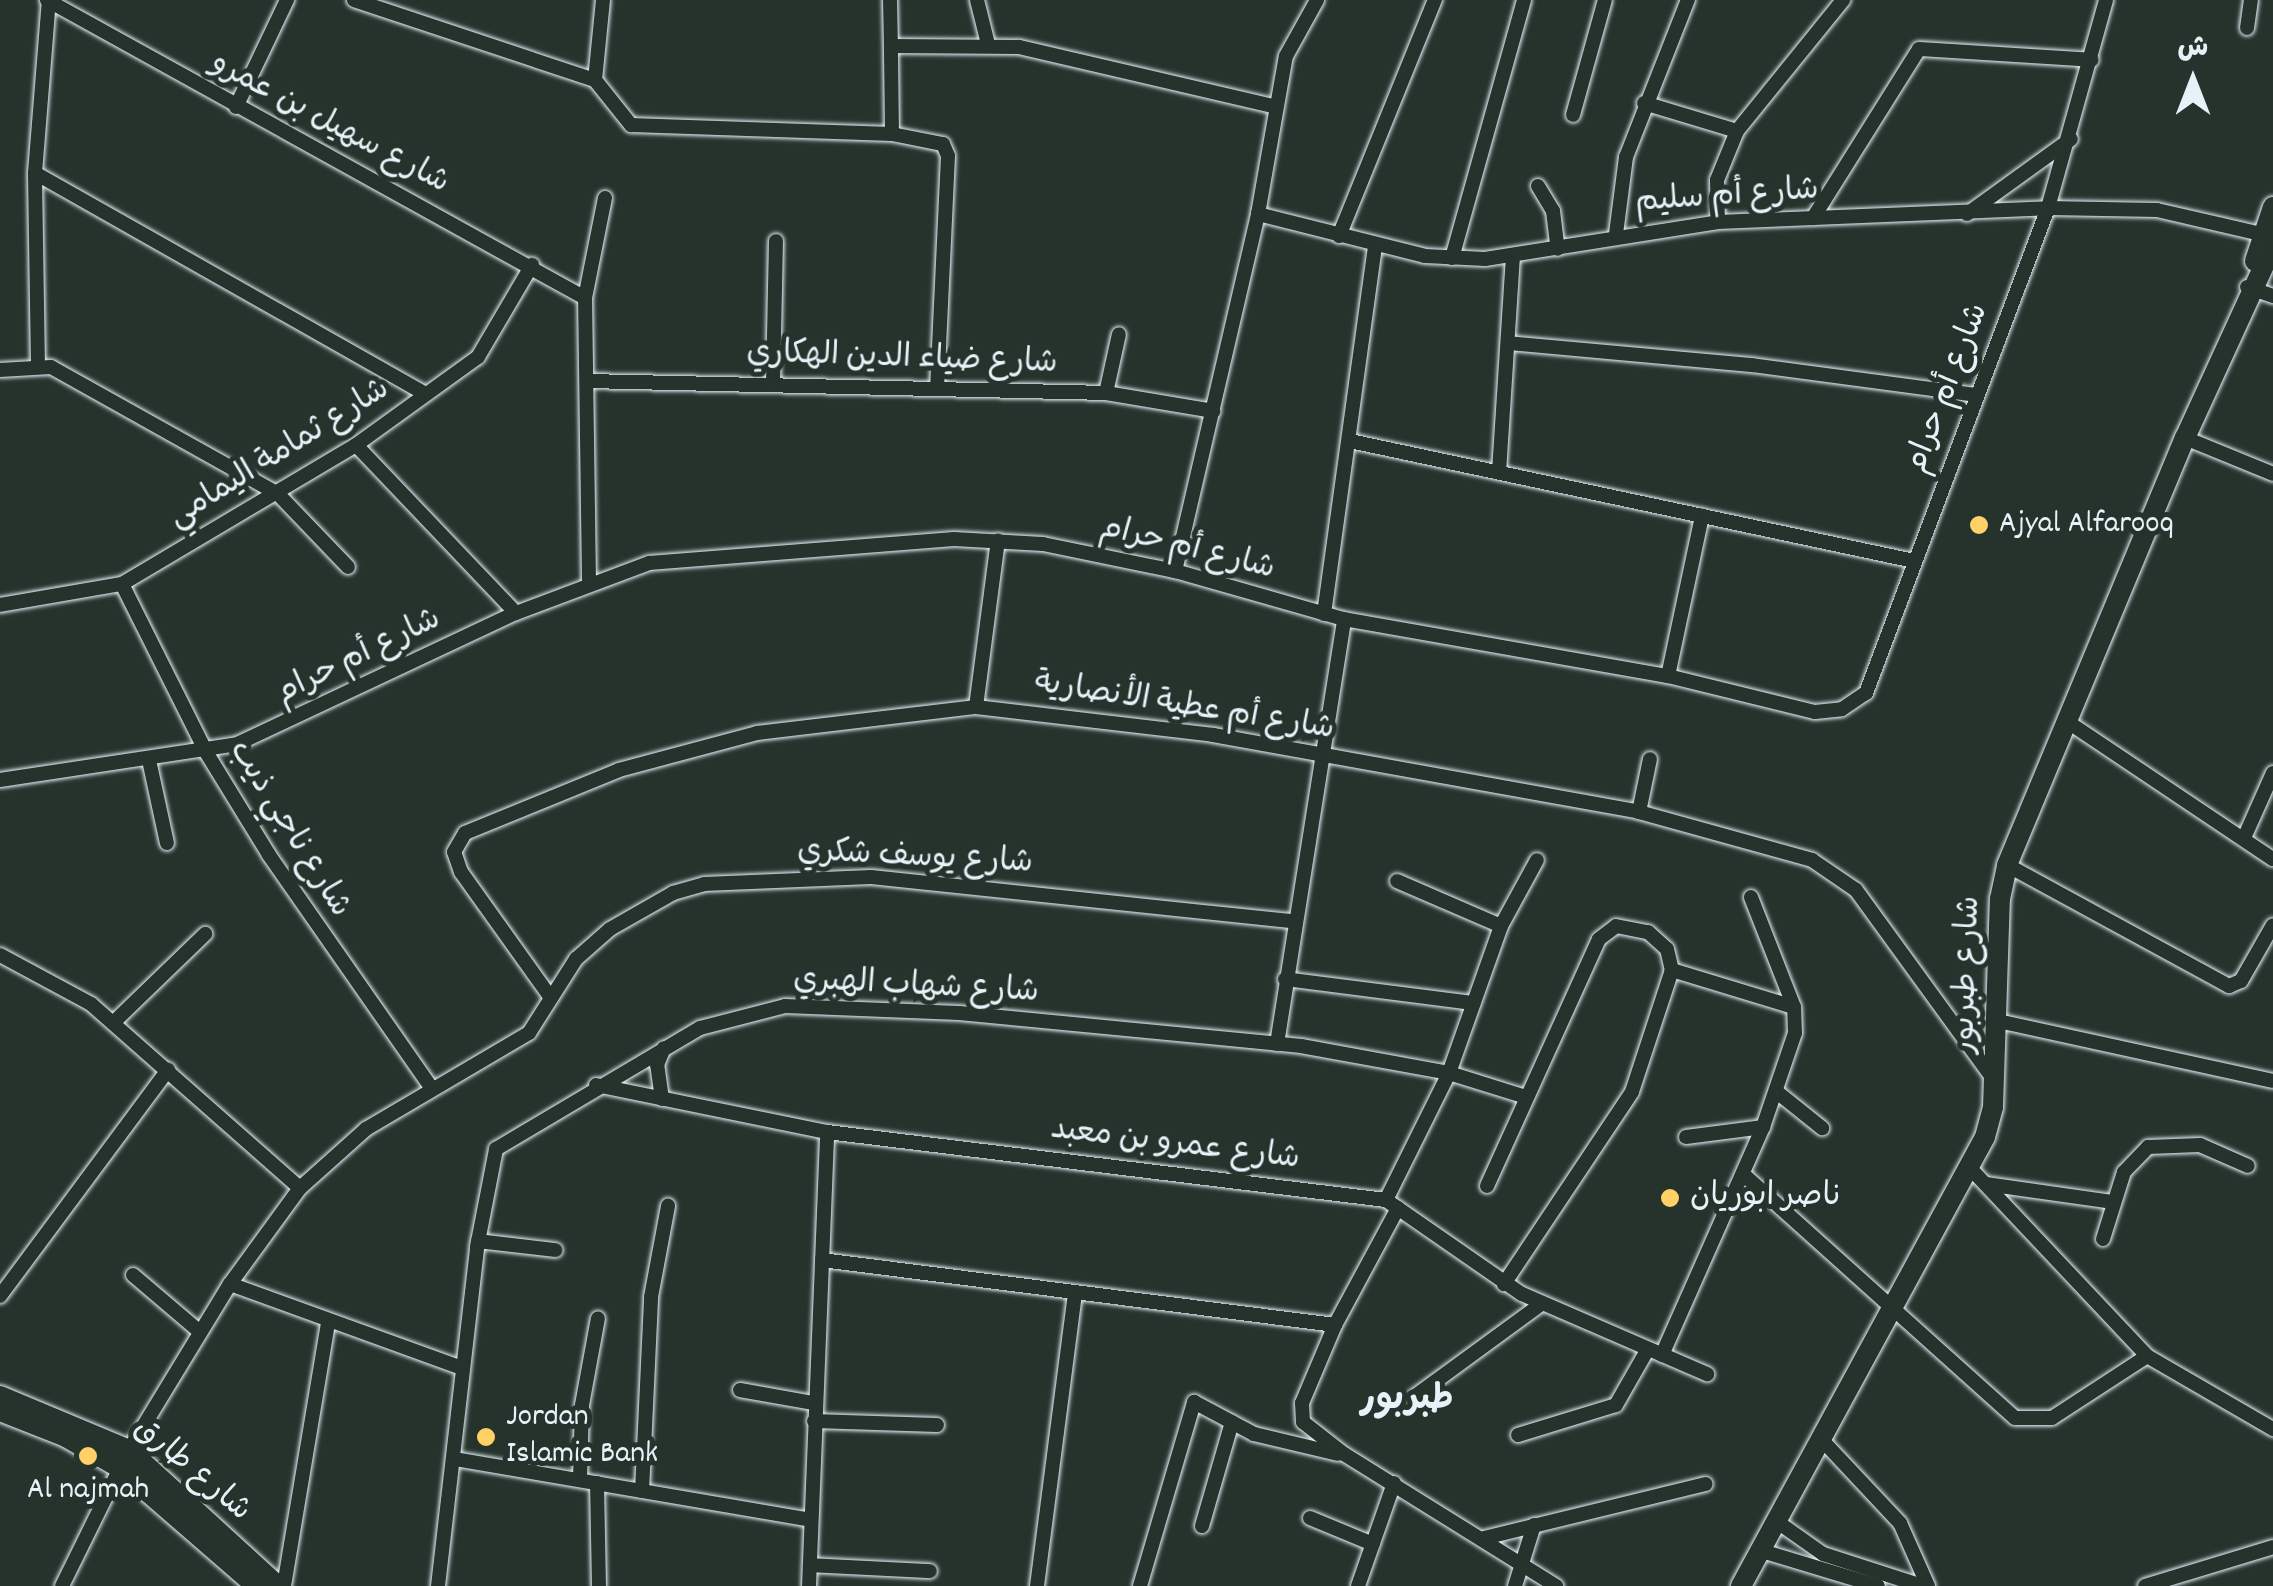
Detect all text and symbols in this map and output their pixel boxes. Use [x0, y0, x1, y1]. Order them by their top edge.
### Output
north arrow [2143, 30, 2243, 130]
text: ش [2178, 30, 2208, 70]
street label: شارع سهيل بن عمرو [203, 46, 455, 204]
street label: شارع أم سليم [1634, 172, 1820, 224]
street label: شارع أم حرام [1899, 299, 1999, 479]
street label: شارع ضياء الدين الهكاري [746, 335, 1058, 385]
street label: شارع ثمامة اليمامي [162, 372, 398, 538]
place label: Ajyal Alfarooq [1999, 506, 2174, 544]
street label: شارع أم حرام [1096, 510, 1278, 590]
marker: Ajyal Alfarooq [1968, 514, 1990, 536]
street label: شارع أم حرام [270, 602, 448, 714]
street label: شارع أم عطية الأنصارية [1031, 665, 1337, 751]
street label: شارع ناجي ذيب [218, 735, 358, 925]
street label: شارع يوسف شكري [796, 834, 1034, 884]
street label: شارع طبربور [1947, 895, 1991, 1055]
street label: شارع شهاب الهبري [792, 962, 1040, 1014]
street label: شارع عمرو بن معبد [1048, 1112, 1302, 1180]
place label: ناصر ابوريان [1690, 1179, 1842, 1217]
marker: ناصر ابوريان [1659, 1187, 1681, 1209]
district label: طبربور [1360, 1380, 1454, 1422]
place label: Jordan Islamic Bank [506, 1400, 658, 1475]
street label: شارع طارق [124, 1411, 258, 1531]
marker: Jordan Islamic Bank [475, 1426, 497, 1448]
marker: Al najmah [77, 1445, 99, 1467]
place label: Al najmah [27, 1472, 149, 1510]

